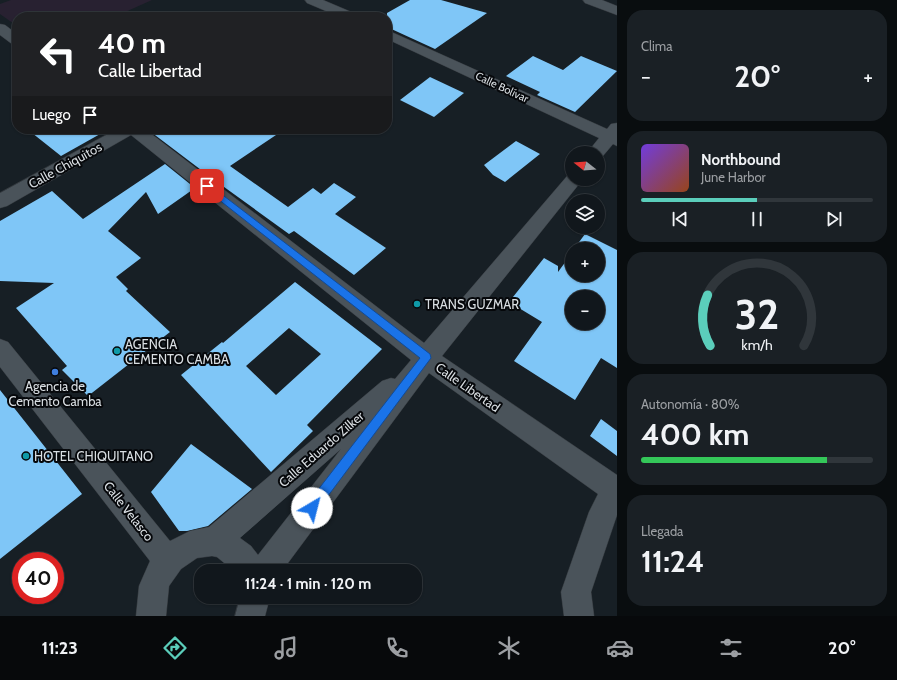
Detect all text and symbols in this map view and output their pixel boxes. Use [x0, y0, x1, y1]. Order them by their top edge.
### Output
text: 40 m [98, 26, 166, 60]
icon: left [32, 28, 84, 80]
text: Clima [641, 38, 672, 54]
text: 20° [734, 58, 780, 95]
text: Calle Libertad [98, 60, 202, 82]
text: − [641, 63, 651, 90]
text: + [863, 63, 873, 90]
street label: Calle Bolívar [473, 69, 531, 106]
icon: arrive [79, 104, 101, 126]
text: Luego [32, 106, 71, 124]
street label: Calle Chiquitos [26, 138, 105, 192]
north arrow [565, 146, 605, 186]
map controls [565, 146, 605, 330]
text: Northbound [701, 151, 781, 169]
pin [190, 169, 224, 203]
text: June Harbor [701, 169, 766, 185]
icon: arrive [196, 175, 218, 197]
button: layers [565, 194, 605, 234]
icon: previous [669, 208, 691, 230]
icon: pause [746, 208, 768, 230]
icon: next [823, 208, 845, 230]
button: + [565, 242, 605, 282]
text: 32 [735, 289, 779, 339]
button: − [565, 290, 605, 330]
place label: TRANS GUZMAR [425, 296, 519, 312]
marker: TRANS GUZMAR [412, 299, 422, 309]
place label: AGENCIA CEMENTO CAMBA [125, 336, 229, 367]
text: km/h [741, 336, 773, 354]
marker: AGENCIA CEMENTO CAMBA [112, 346, 122, 356]
street label: Calle Libertad [433, 359, 503, 415]
marker: Agencia de Cemento Camba [50, 367, 60, 377]
place label: Agencia de Cemento Camba [8, 378, 102, 409]
text: Autonomía · 80% [641, 396, 740, 412]
street label: Calle Eduardo Zilker [275, 407, 368, 490]
text: 400 km [641, 416, 749, 453]
place label: HOTEL CHIQUITANO [34, 448, 153, 464]
marker: HOTEL CHIQUITANO [21, 451, 31, 461]
street label: Calle Velasco [101, 478, 157, 544]
position arrow [291, 487, 333, 529]
text: Llegada [641, 523, 683, 539]
text: 11:24 [641, 543, 704, 580]
speed limit sign: 40 [12, 552, 64, 604]
text: 11:24 · 1 min · 120 m [245, 575, 371, 593]
icon: directions [161, 634, 189, 662]
icon: music [272, 634, 300, 662]
icon: phone [383, 634, 411, 662]
icon: climate [495, 634, 523, 662]
icon: car [606, 634, 634, 662]
icon: filters [717, 634, 745, 662]
text: 11:23 [42, 637, 78, 659]
text: 20° [828, 637, 855, 659]

